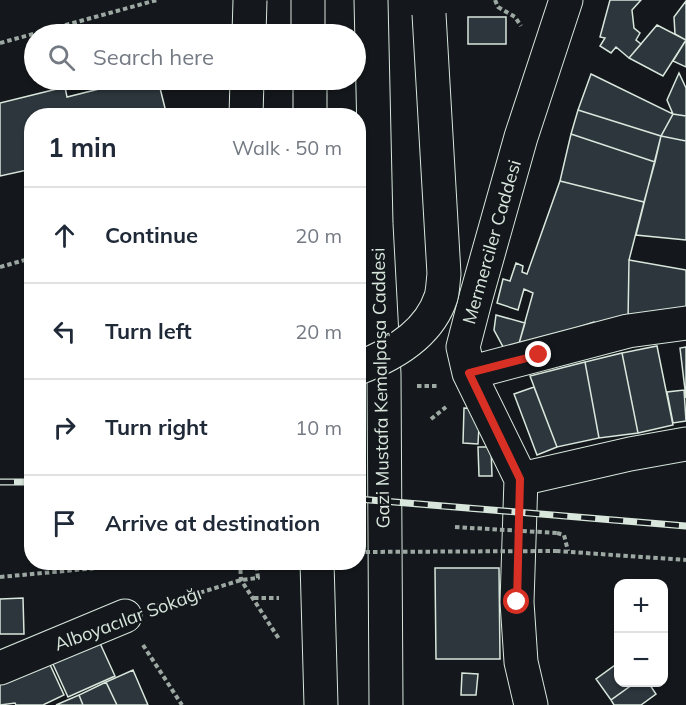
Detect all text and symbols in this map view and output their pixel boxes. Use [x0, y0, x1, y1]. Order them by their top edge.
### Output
search box [24, 24, 366, 90]
icon: search [45, 41, 78, 74]
text: Search here [93, 43, 214, 71]
text: 1 min [48, 131, 117, 164]
text: Walk · 50 m [232, 135, 342, 160]
street label: Mermerciler Caddesi [457, 157, 526, 327]
icon: ahead [48, 219, 81, 252]
text: Continue [105, 221, 198, 249]
text: 20 m [295, 223, 342, 248]
street label: Gazi Mustafa Kemalpaşa Caddesi [367, 247, 394, 529]
icon: left [48, 315, 81, 348]
text: Turn left [105, 317, 192, 345]
text: 20 m [295, 319, 342, 344]
route end [525, 341, 551, 367]
icon: right [48, 411, 81, 444]
text: Turn right [105, 413, 208, 441]
text: 10 m [295, 415, 342, 440]
icon: arrive [48, 507, 81, 540]
text: Arrive at destination [105, 509, 320, 537]
map controls [614, 579, 668, 687]
button: + [614, 579, 668, 633]
street label: Alboyacılar Sokağı [51, 581, 204, 656]
route start [503, 588, 529, 614]
button: − [614, 633, 668, 687]

